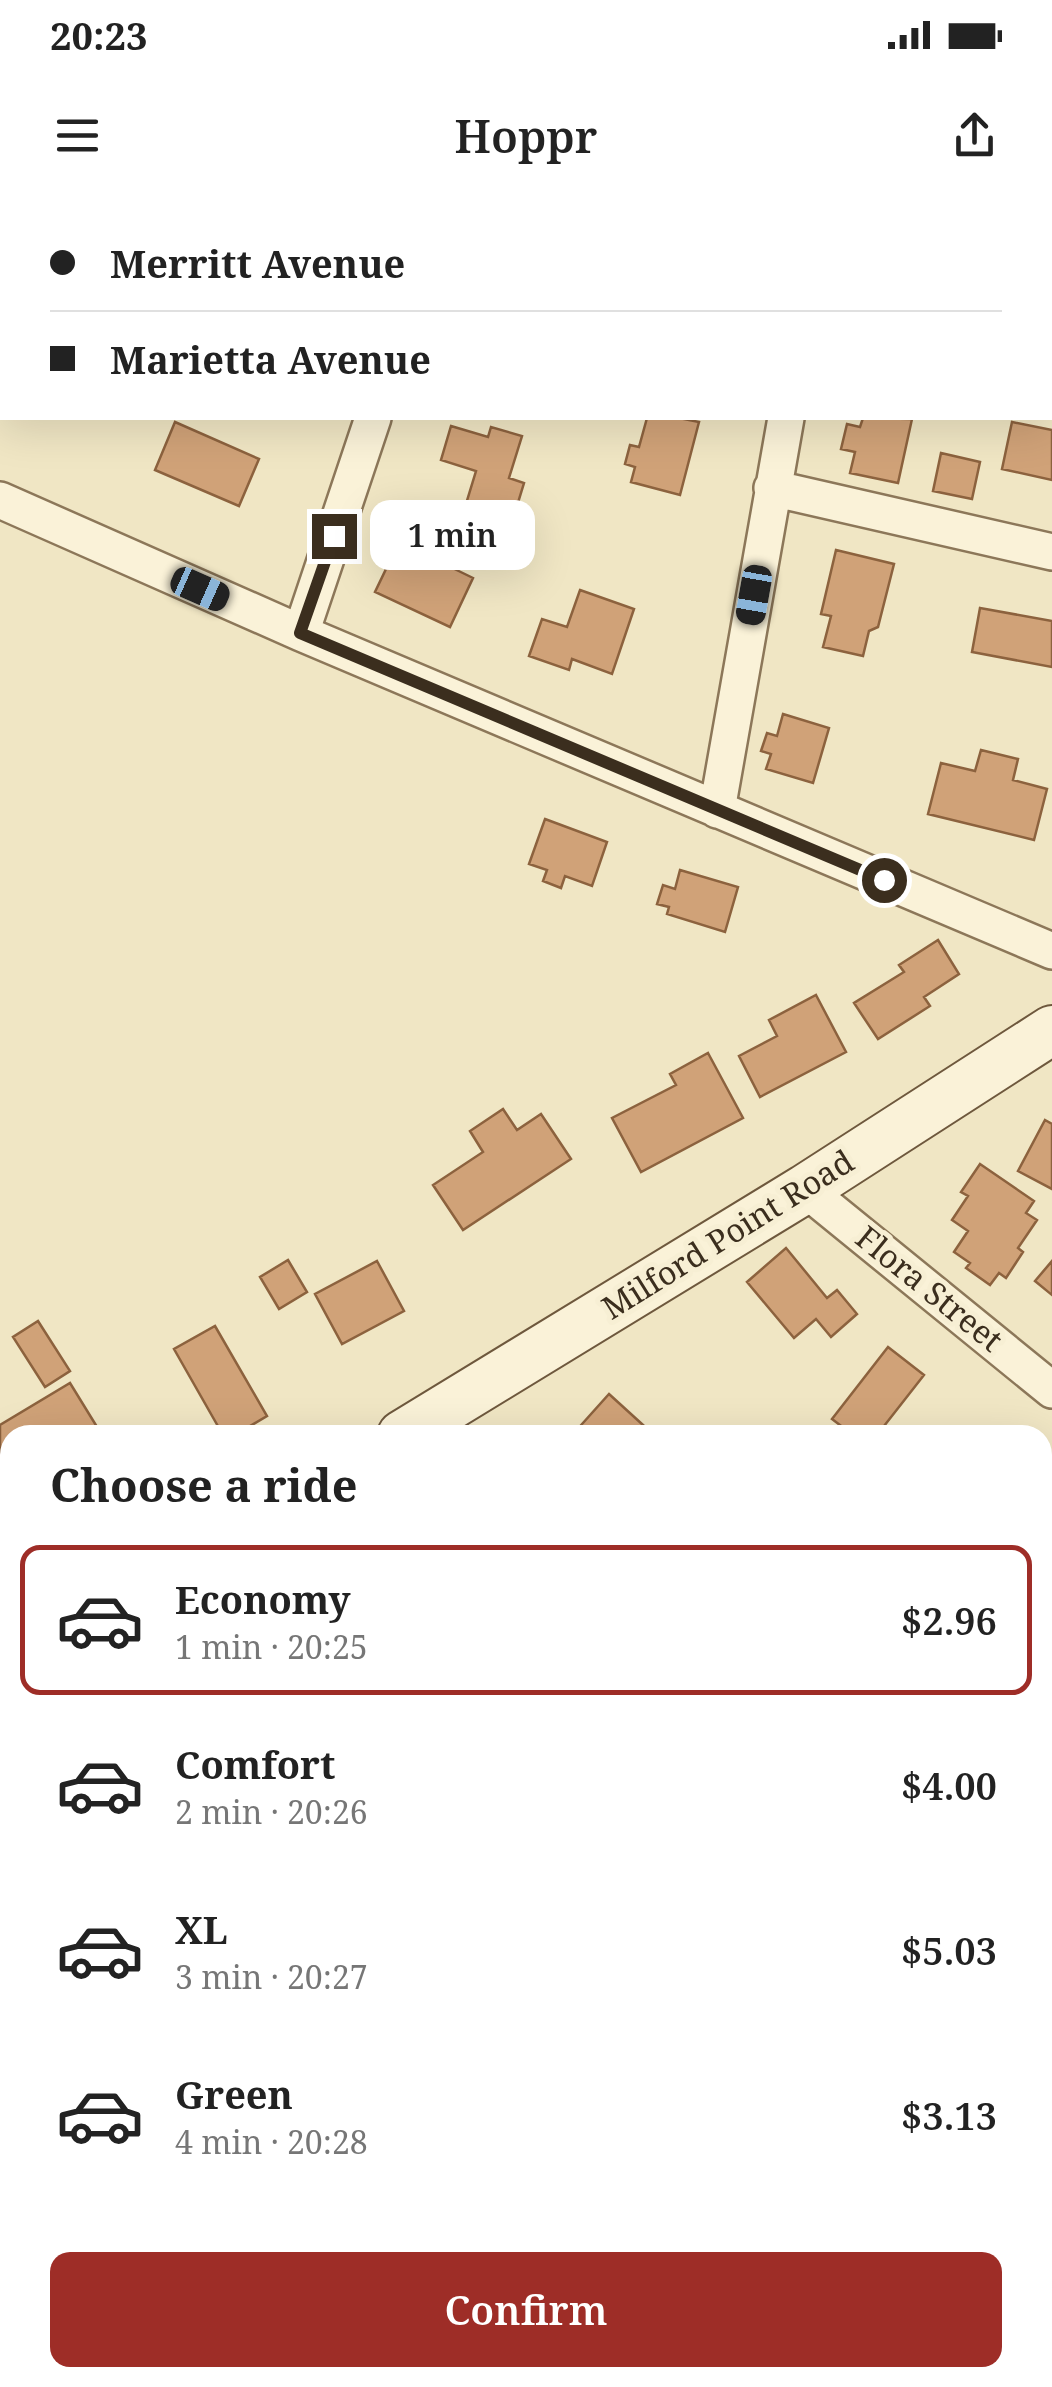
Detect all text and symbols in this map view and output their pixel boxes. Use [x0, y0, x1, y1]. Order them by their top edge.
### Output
text: 20:23 [50, 9, 147, 61]
text: Hoppr [454, 105, 598, 166]
icon: menu [50, 108, 105, 163]
icon: share [947, 108, 1002, 163]
text: Merritt Avenue [110, 237, 405, 289]
text: Marietta Avenue [110, 333, 431, 385]
callout: 1 min [369, 501, 534, 571]
text: 1 min [408, 513, 497, 556]
route end [312, 514, 357, 559]
car [166, 563, 234, 615]
car [734, 563, 774, 627]
route start [862, 858, 907, 903]
street label: Milford Point Road [593, 1139, 861, 1329]
street label: Flora Street [848, 1215, 1012, 1360]
text: Choose a ride [50, 1454, 358, 1515]
text: Economy [175, 1573, 351, 1625]
icon: car [55, 1575, 145, 1665]
text: $2.96 [901, 1594, 997, 1646]
text: 1 min · 20:25 [175, 1625, 368, 1668]
text: Comfort [175, 1738, 335, 1790]
icon: car [55, 1740, 145, 1830]
text: $4.00 [901, 1759, 997, 1811]
text: 2 min · 20:26 [175, 1790, 368, 1833]
text: XL [175, 1903, 228, 1955]
icon: car [55, 1905, 145, 1995]
text: $5.03 [901, 1924, 997, 1976]
text: 3 min · 20:27 [175, 1955, 368, 1998]
text: Green [175, 2068, 293, 2120]
icon: car [55, 2070, 145, 2160]
text: $3.13 [901, 2089, 997, 2141]
text: 4 min · 20:28 [175, 2120, 368, 2163]
button: Confirm [50, 2252, 1002, 2367]

